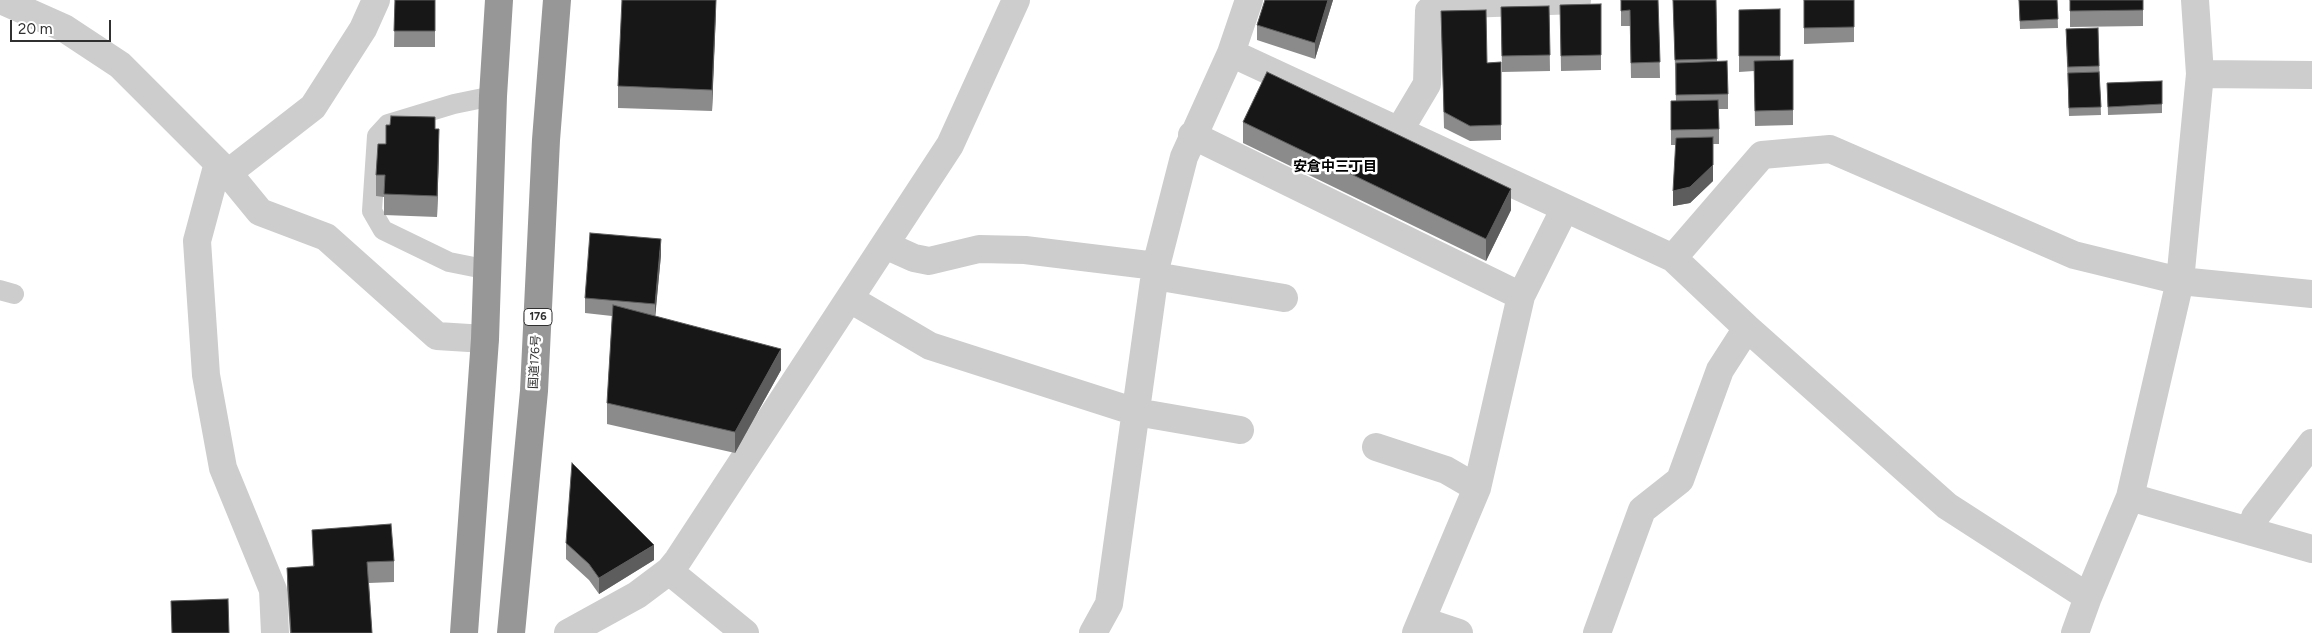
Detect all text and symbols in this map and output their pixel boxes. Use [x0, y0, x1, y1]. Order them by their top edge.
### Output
scale bar [12, 10, 114, 42]
text: 20 m [18, 20, 52, 38]
district label: 安倉中三丁目 [1293, 159, 1377, 175]
road number: 176 [524, 308, 552, 326]
street label: 国道176号 [526, 335, 544, 389]

